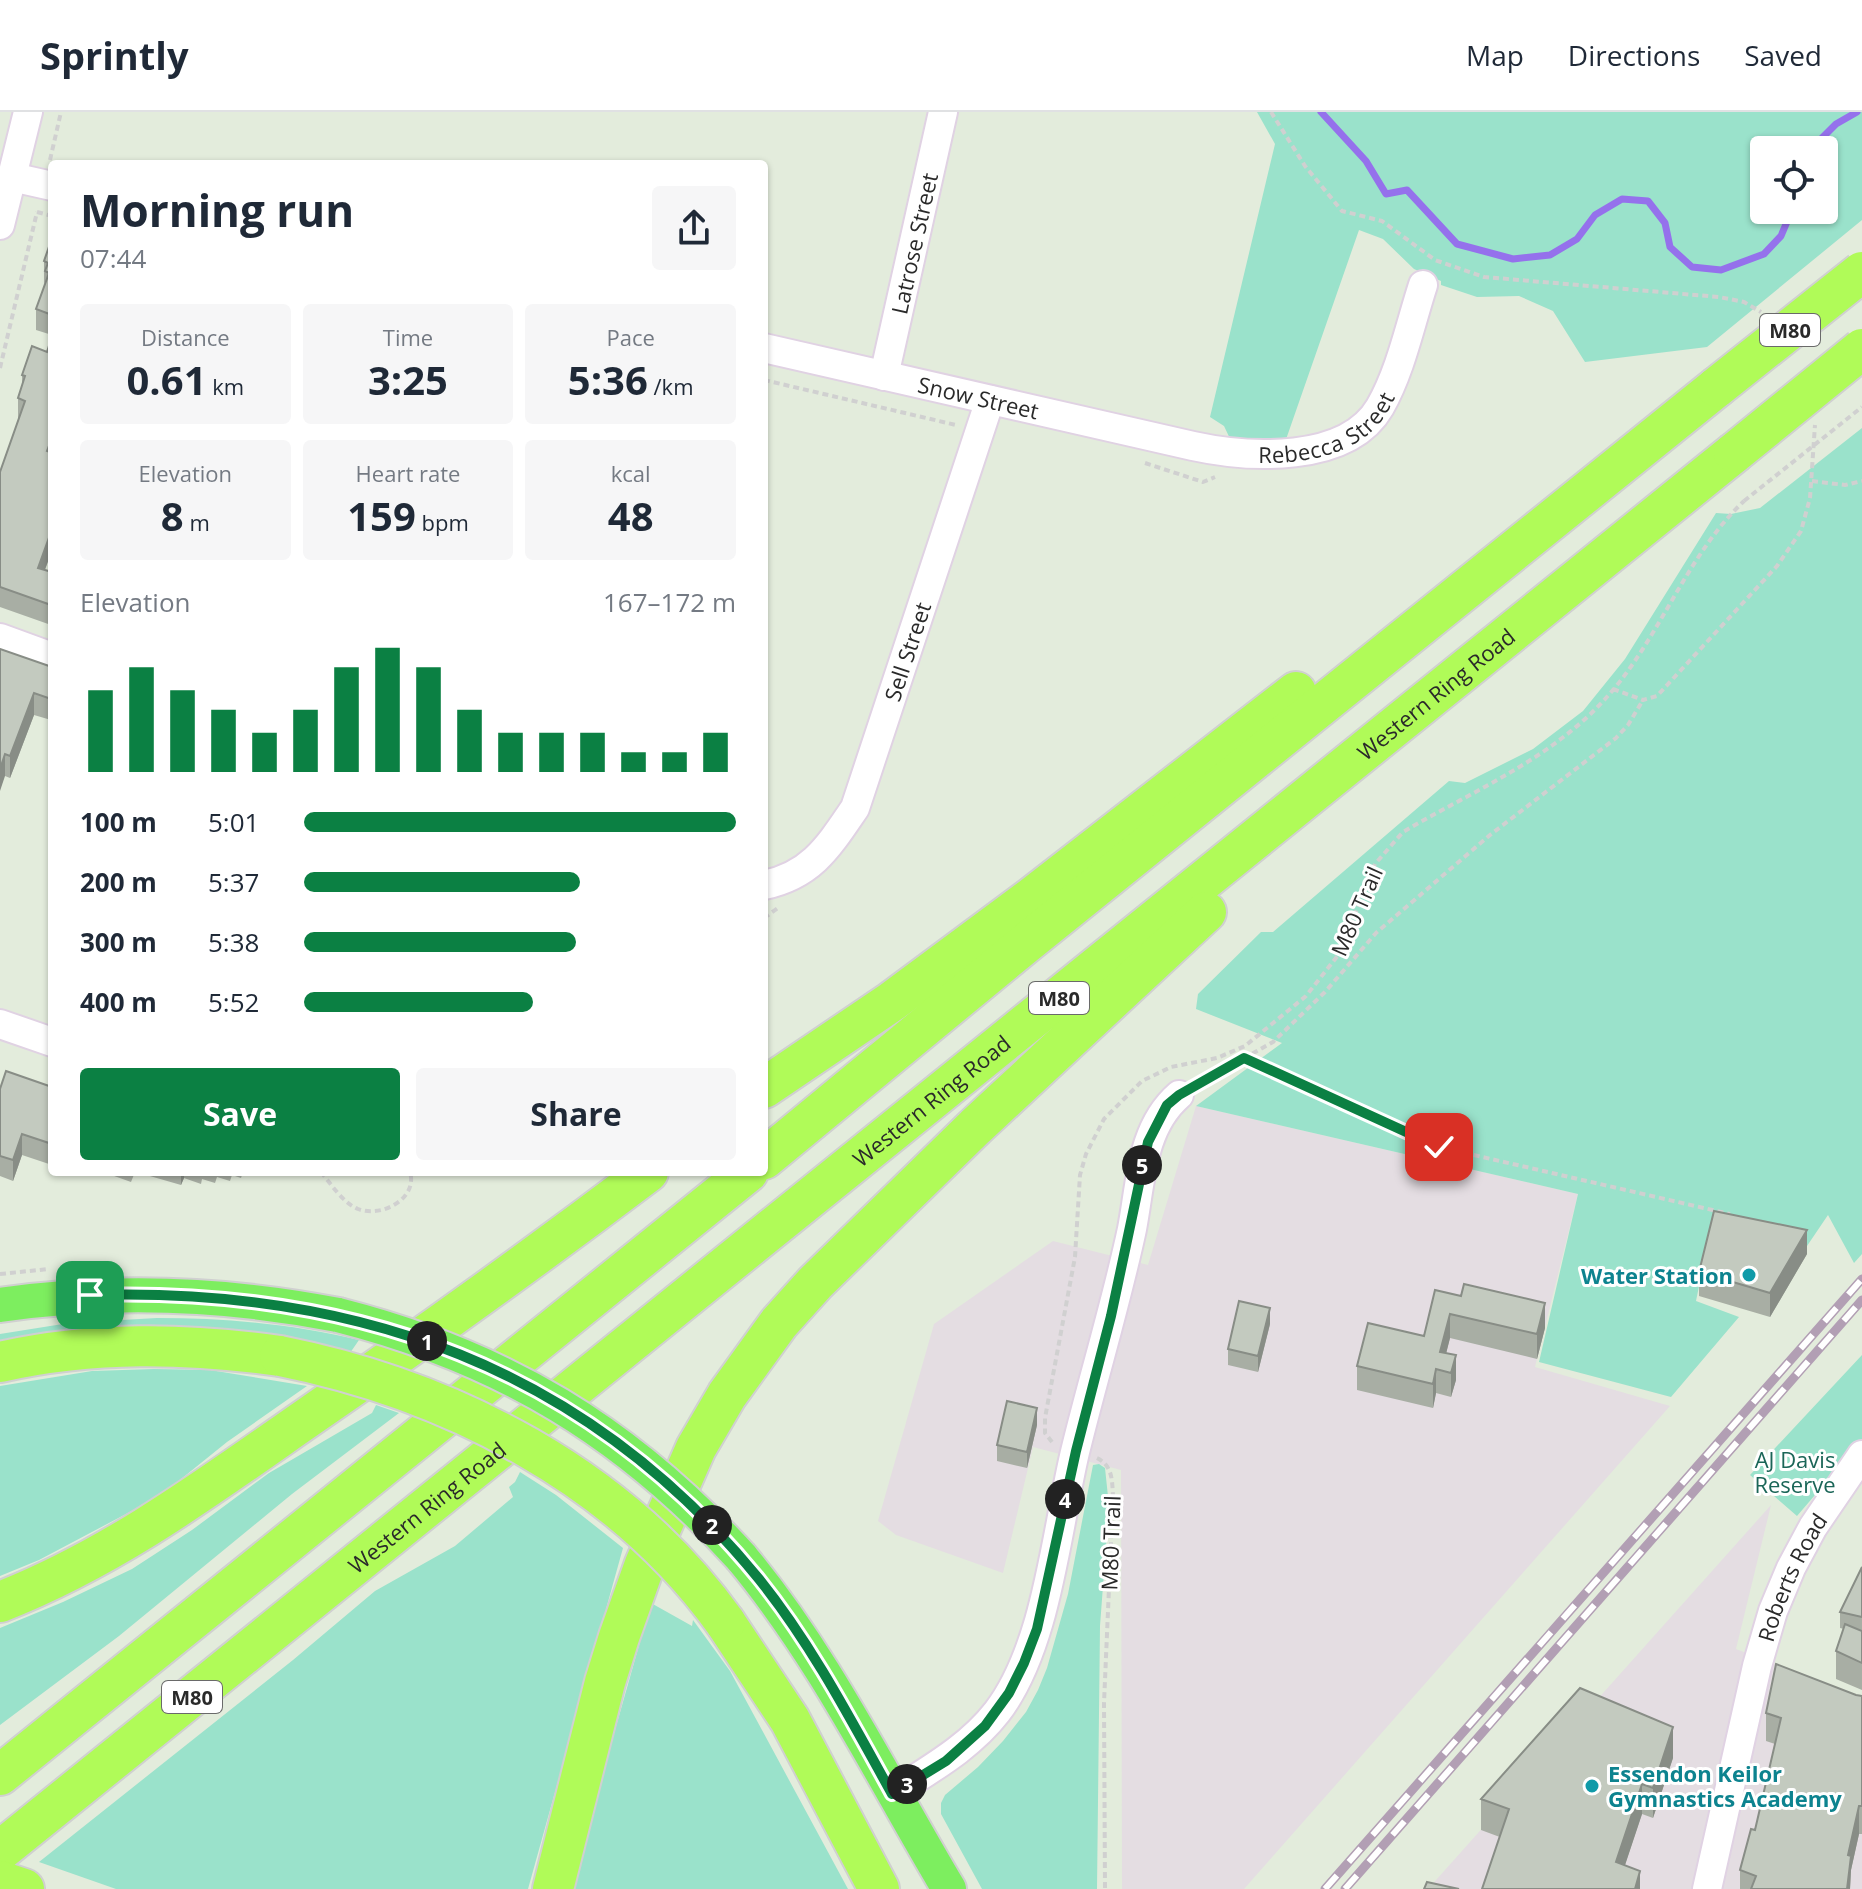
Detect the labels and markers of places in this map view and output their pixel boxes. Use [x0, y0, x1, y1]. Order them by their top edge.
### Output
pin [1405, 1113, 1473, 1181]
pin: 5 [1122, 1145, 1162, 1185]
place label: Water Station [1581, 1260, 1733, 1290]
pin [56, 1261, 124, 1329]
marker: Water Station [1740, 1266, 1758, 1284]
pin: 1 [407, 1321, 447, 1361]
pin: 4 [1045, 1479, 1085, 1519]
pin: 2 [692, 1505, 732, 1545]
place label: Essendon Keilor Gymnastics Academy [1608, 1758, 1842, 1813]
pin: 3 [887, 1764, 927, 1804]
marker: Essendon Keilor Gymnastics Academy [1583, 1777, 1601, 1795]

